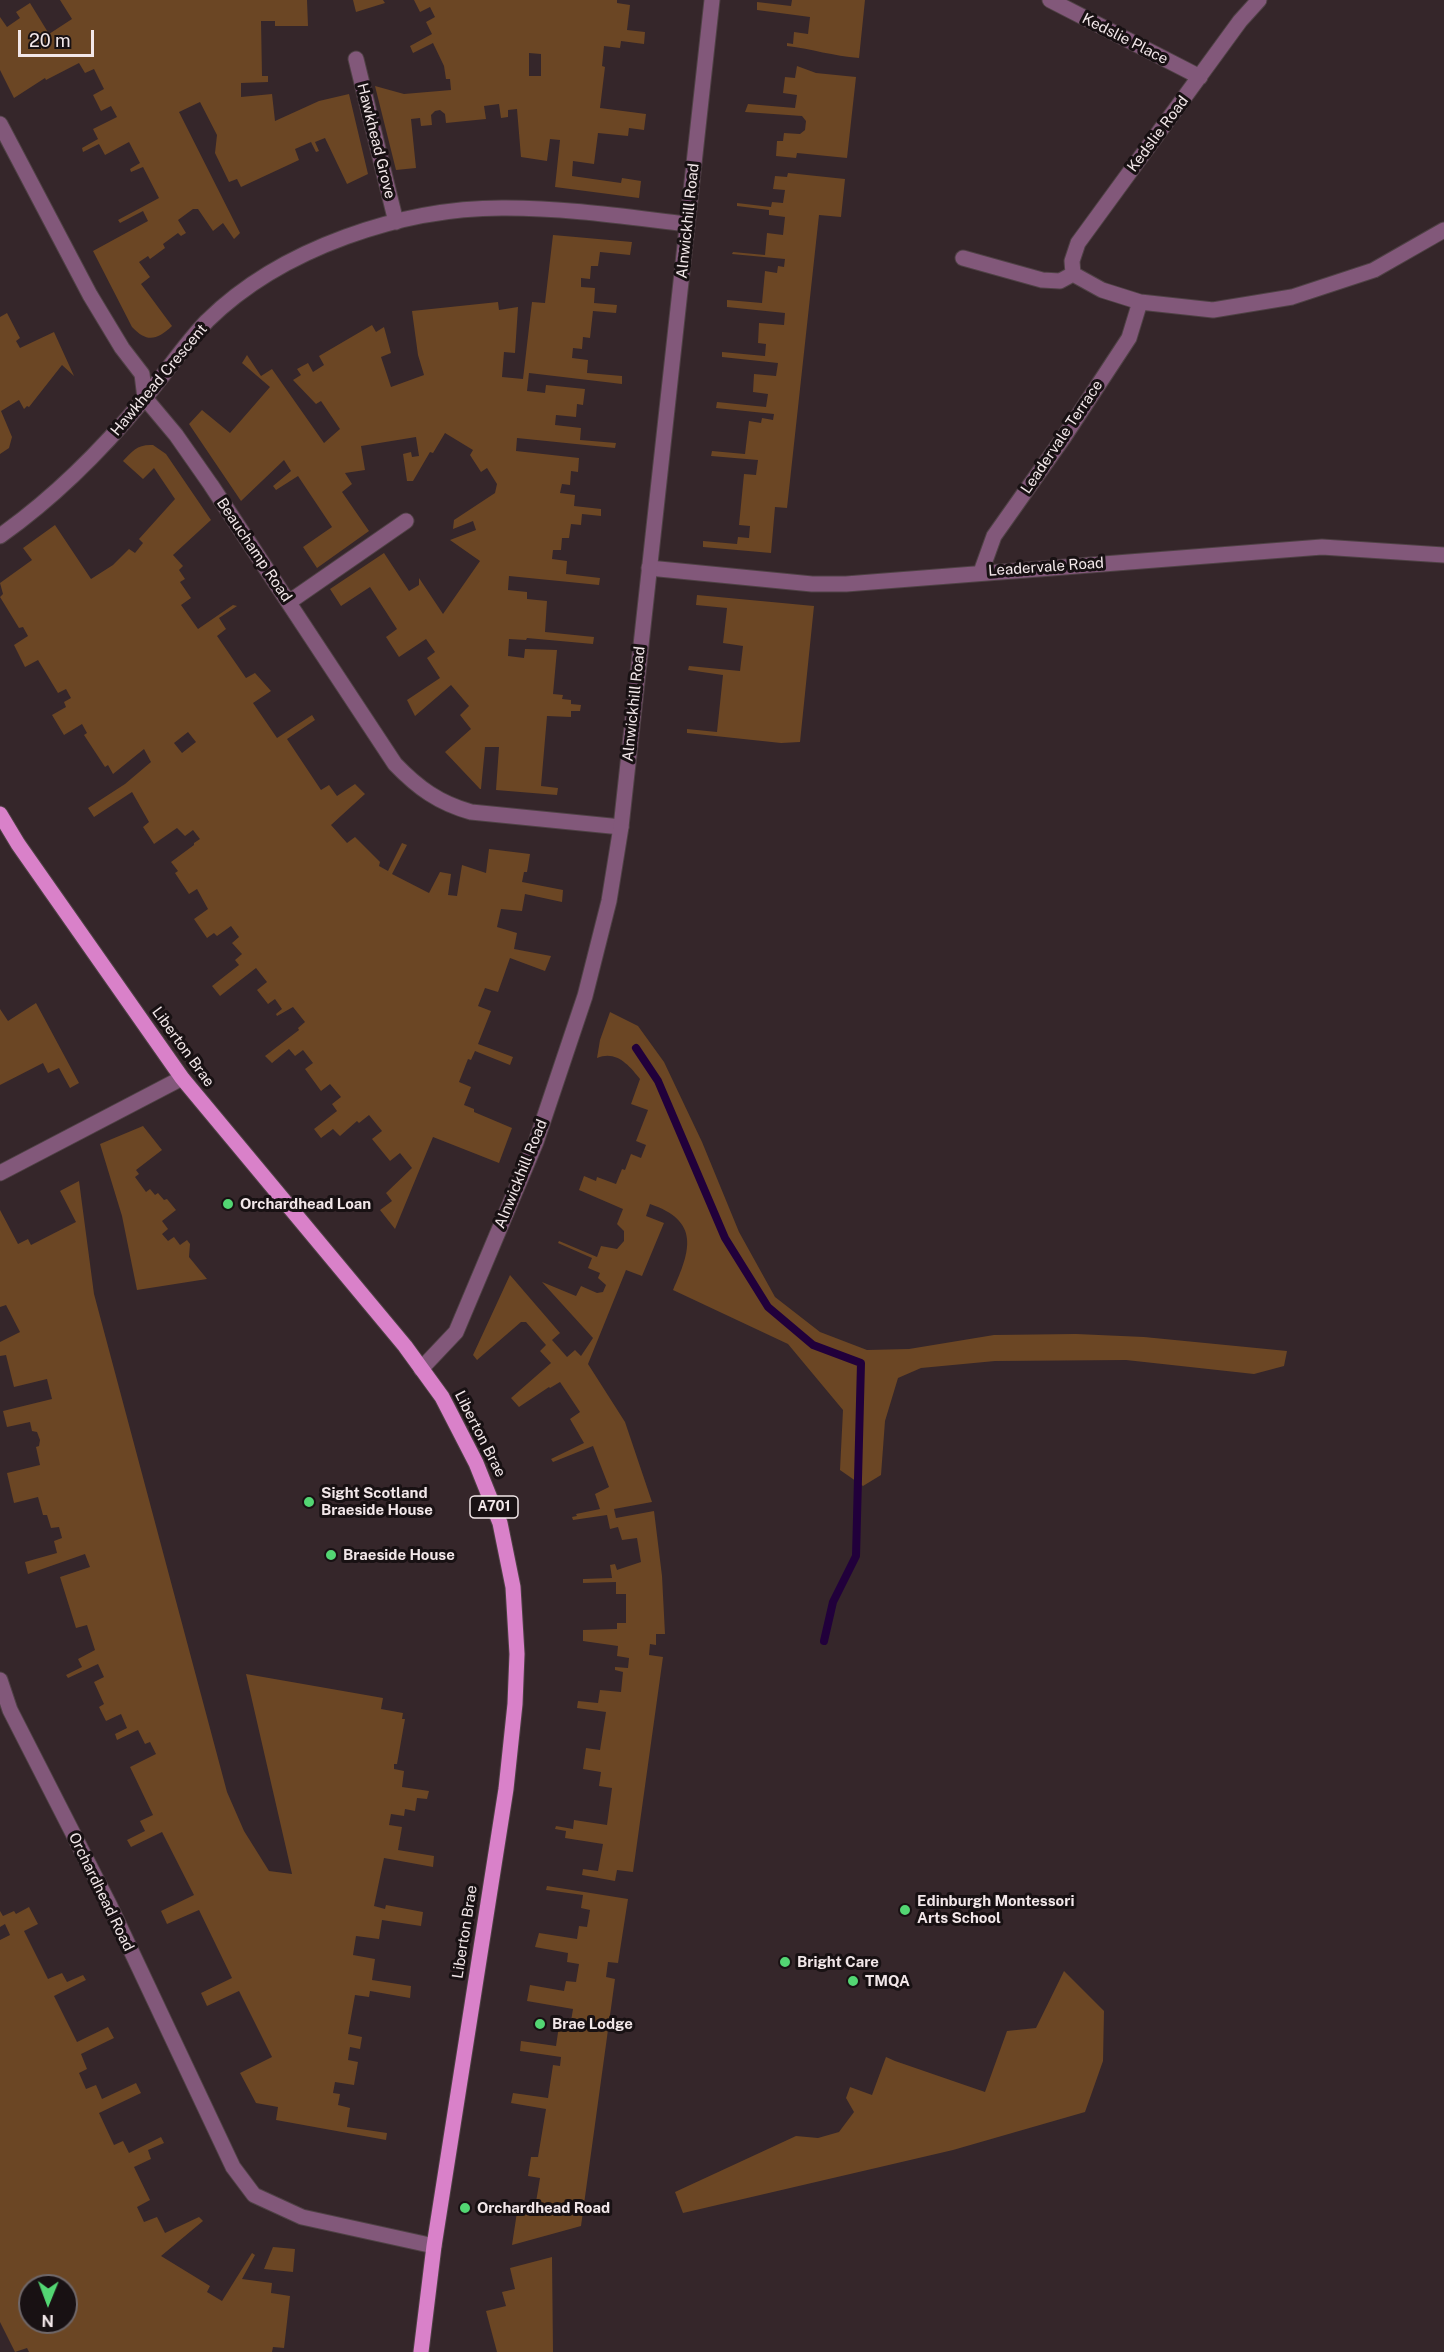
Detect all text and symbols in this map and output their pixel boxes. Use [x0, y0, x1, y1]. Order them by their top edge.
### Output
street label: Kedslie Place [1079, 10, 1171, 68]
scale bar [21, 18, 98, 56]
text: 20 m [29, 30, 71, 51]
street label: Hawkhead Grove [353, 81, 399, 201]
street label: Kedslie Road [1124, 92, 1192, 176]
street label: Alnwickhill Road [673, 162, 703, 280]
street label: Hawkhead Crescent [107, 320, 211, 440]
street label: Leadervale Terrace [1017, 377, 1107, 497]
street label: Beauchamp Road [213, 495, 295, 605]
street label: Leadervale Road [987, 554, 1105, 580]
street label: Alnwickhill Road [619, 645, 649, 763]
street label: Liberton Brae [148, 1004, 218, 1090]
street label: Alnwickhill Road [491, 1117, 551, 1231]
place label: Orchardhead Loan [240, 1195, 371, 1213]
marker: Orchardhead Loan [221, 1197, 235, 1211]
street label: Liberton Brae [451, 1388, 509, 1480]
place label: Sight Scotland Braeside House [321, 1484, 433, 1519]
marker: Sight Scotland Braeside House [302, 1495, 316, 1509]
road number: A701 [470, 1496, 518, 1518]
place label: Braeside House [343, 1546, 455, 1564]
marker: Braeside House [324, 1548, 338, 1562]
street label: Orchardhead Road [64, 1830, 138, 1954]
street label: Liberton Brae [449, 1884, 481, 1980]
place label: Edinburgh Montessori Arts School [917, 1892, 1074, 1927]
marker: Edinburgh Montessori Arts School [898, 1903, 912, 1917]
place label: Bright Care [797, 1953, 879, 1971]
marker: Bright Care [778, 1955, 792, 1969]
place label: TMQA [865, 1972, 910, 1990]
marker: TMQA [846, 1974, 860, 1988]
place label: Brae Lodge [552, 2015, 633, 2033]
marker: Brae Lodge [533, 2017, 547, 2031]
place label: Orchardhead Road [477, 2199, 610, 2217]
marker: Orchardhead Road [458, 2201, 472, 2215]
north arrow [18, 2274, 78, 2334]
text: N [41, 2311, 54, 2330]

